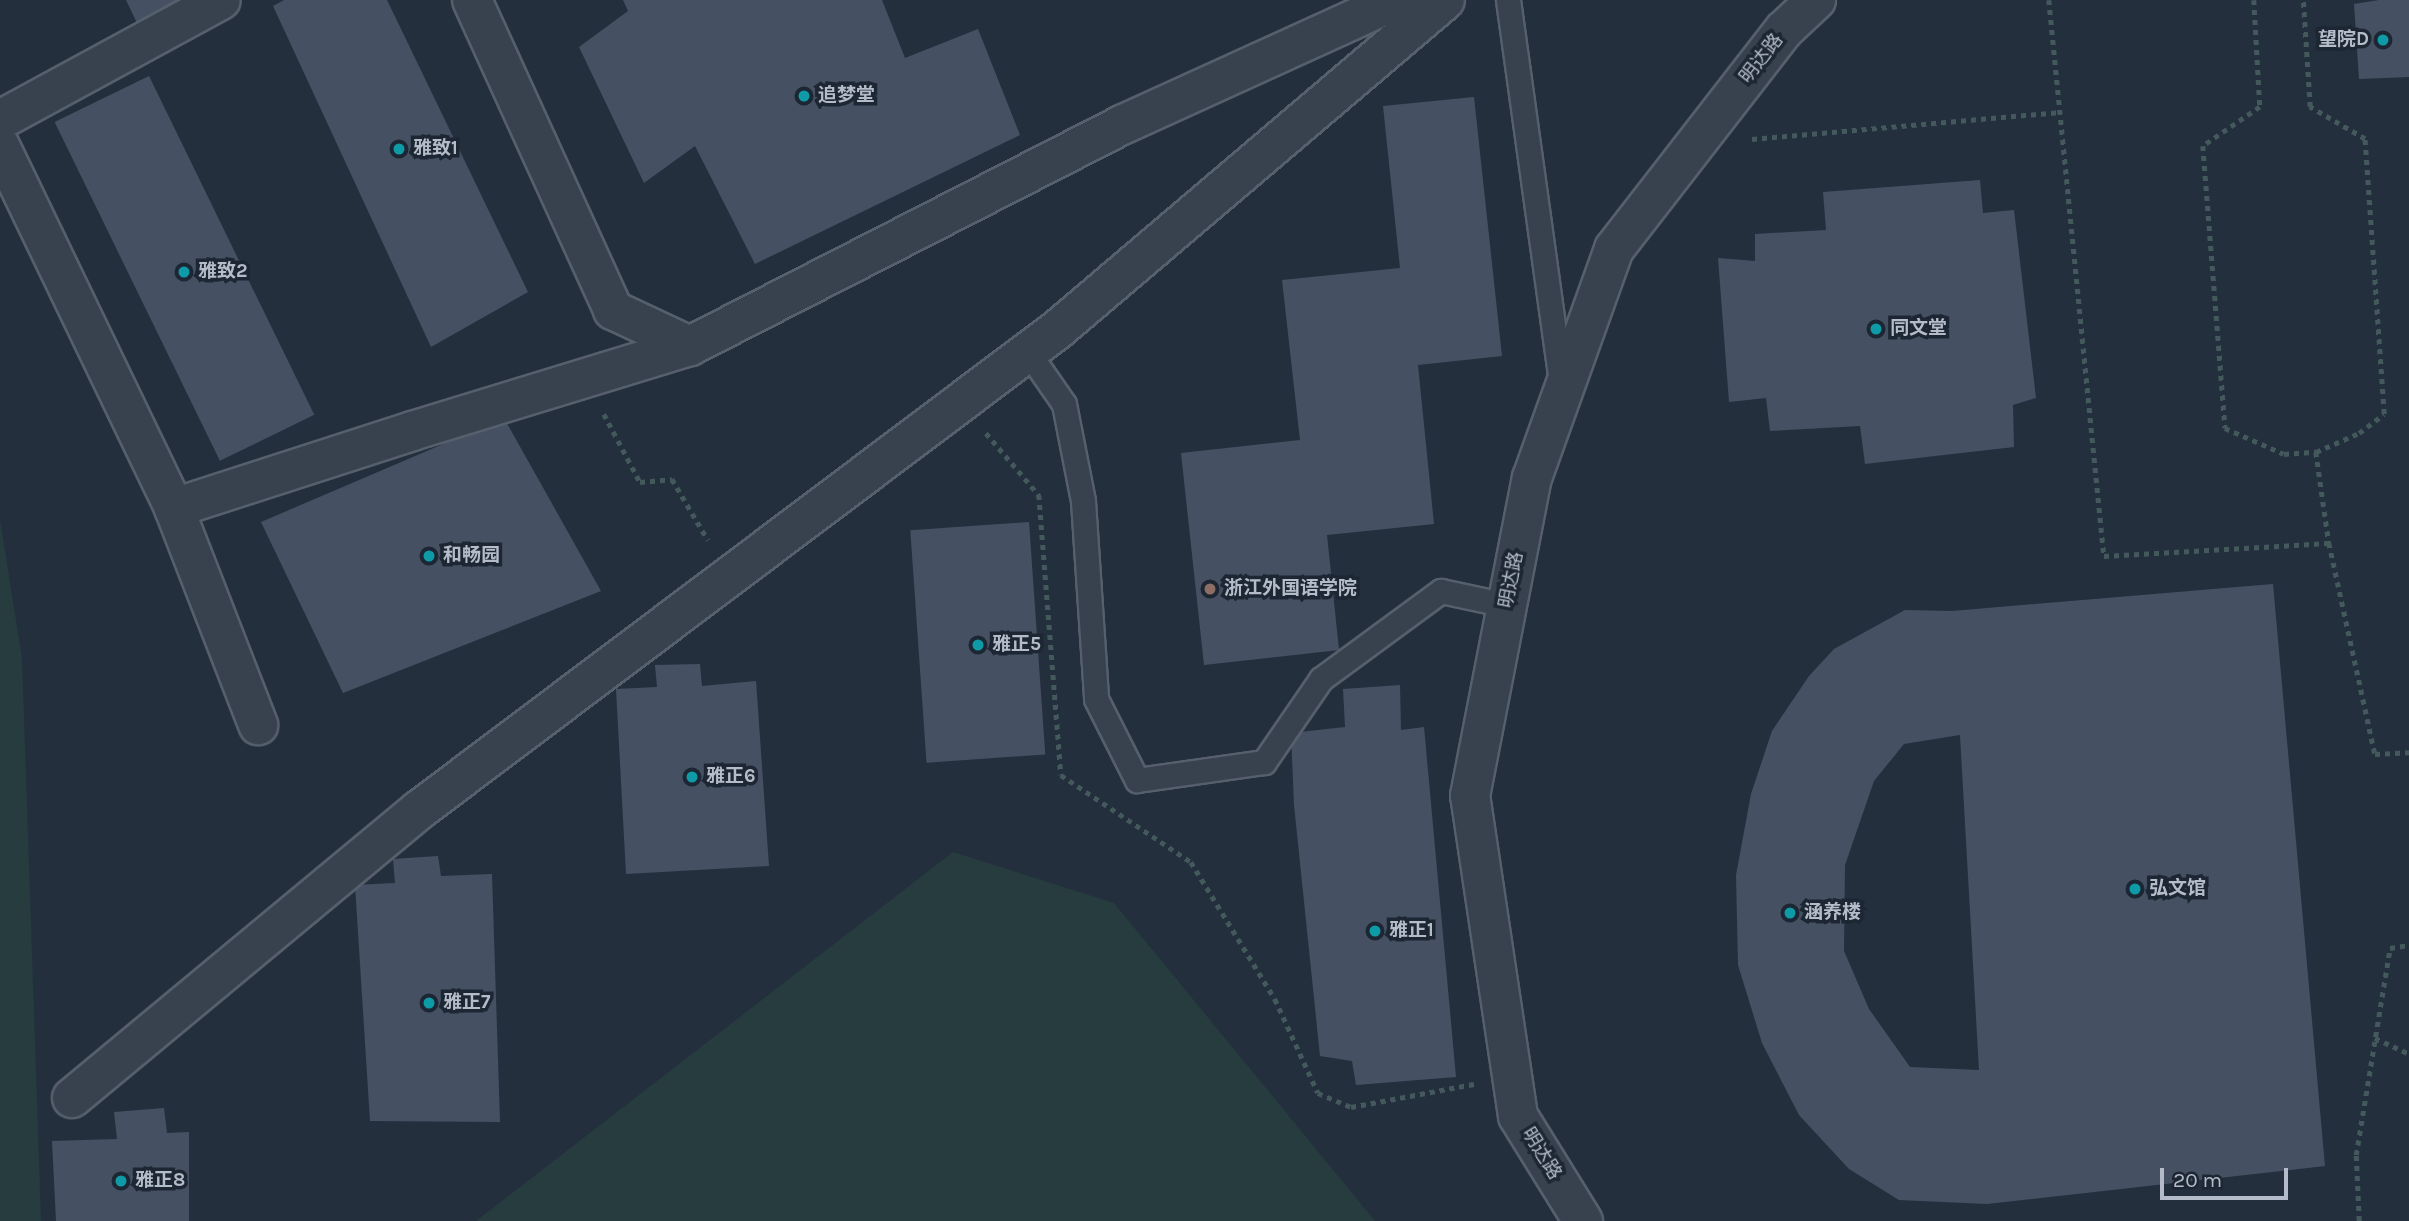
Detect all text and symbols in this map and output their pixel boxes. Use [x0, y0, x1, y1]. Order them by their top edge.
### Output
place label: 望院D [2318, 29, 2369, 51]
street label: 明达路 [1735, 30, 1789, 88]
marker: 望院D [2375, 32, 2391, 48]
place label: 追梦堂 [818, 85, 875, 107]
marker: 追梦堂 [796, 88, 812, 104]
place label: 雅致1 [413, 138, 458, 160]
marker: 雅致1 [391, 141, 407, 157]
place label: 雅致2 [198, 261, 247, 283]
marker: 雅致2 [176, 264, 192, 280]
place label: 同文堂 [1890, 318, 1947, 340]
marker: 同文堂 [1868, 321, 1884, 337]
place label: 和畅园 [443, 545, 500, 567]
marker: 和畅园 [421, 548, 437, 564]
street label: 明达路 [1495, 550, 1529, 610]
place label: 浙江外国语学院 [1224, 578, 1357, 600]
marker: 浙江外国语学院 [1202, 581, 1218, 597]
place label: 雅正5 [992, 634, 1041, 656]
marker: 雅正5 [970, 637, 986, 653]
place label: 雅正6 [706, 766, 756, 788]
marker: 雅正6 [684, 769, 700, 785]
place label: 弘文馆 [2149, 878, 2206, 900]
marker: 弘文馆 [2127, 881, 2143, 897]
place label: 涵养楼 [1804, 902, 1861, 924]
marker: 涵养楼 [1782, 905, 1798, 921]
place label: 雅正1 [1389, 920, 1434, 942]
marker: 雅正1 [1367, 923, 1383, 939]
place label: 雅正7 [443, 992, 490, 1014]
marker: 雅正7 [421, 995, 437, 1011]
street label: 明达路 [1516, 1124, 1566, 1184]
scale bar [2164, 1154, 2292, 1198]
text: 20 m [2173, 1168, 2222, 1192]
place label: 雅正8 [135, 1170, 185, 1192]
marker: 雅正8 [113, 1173, 129, 1189]

